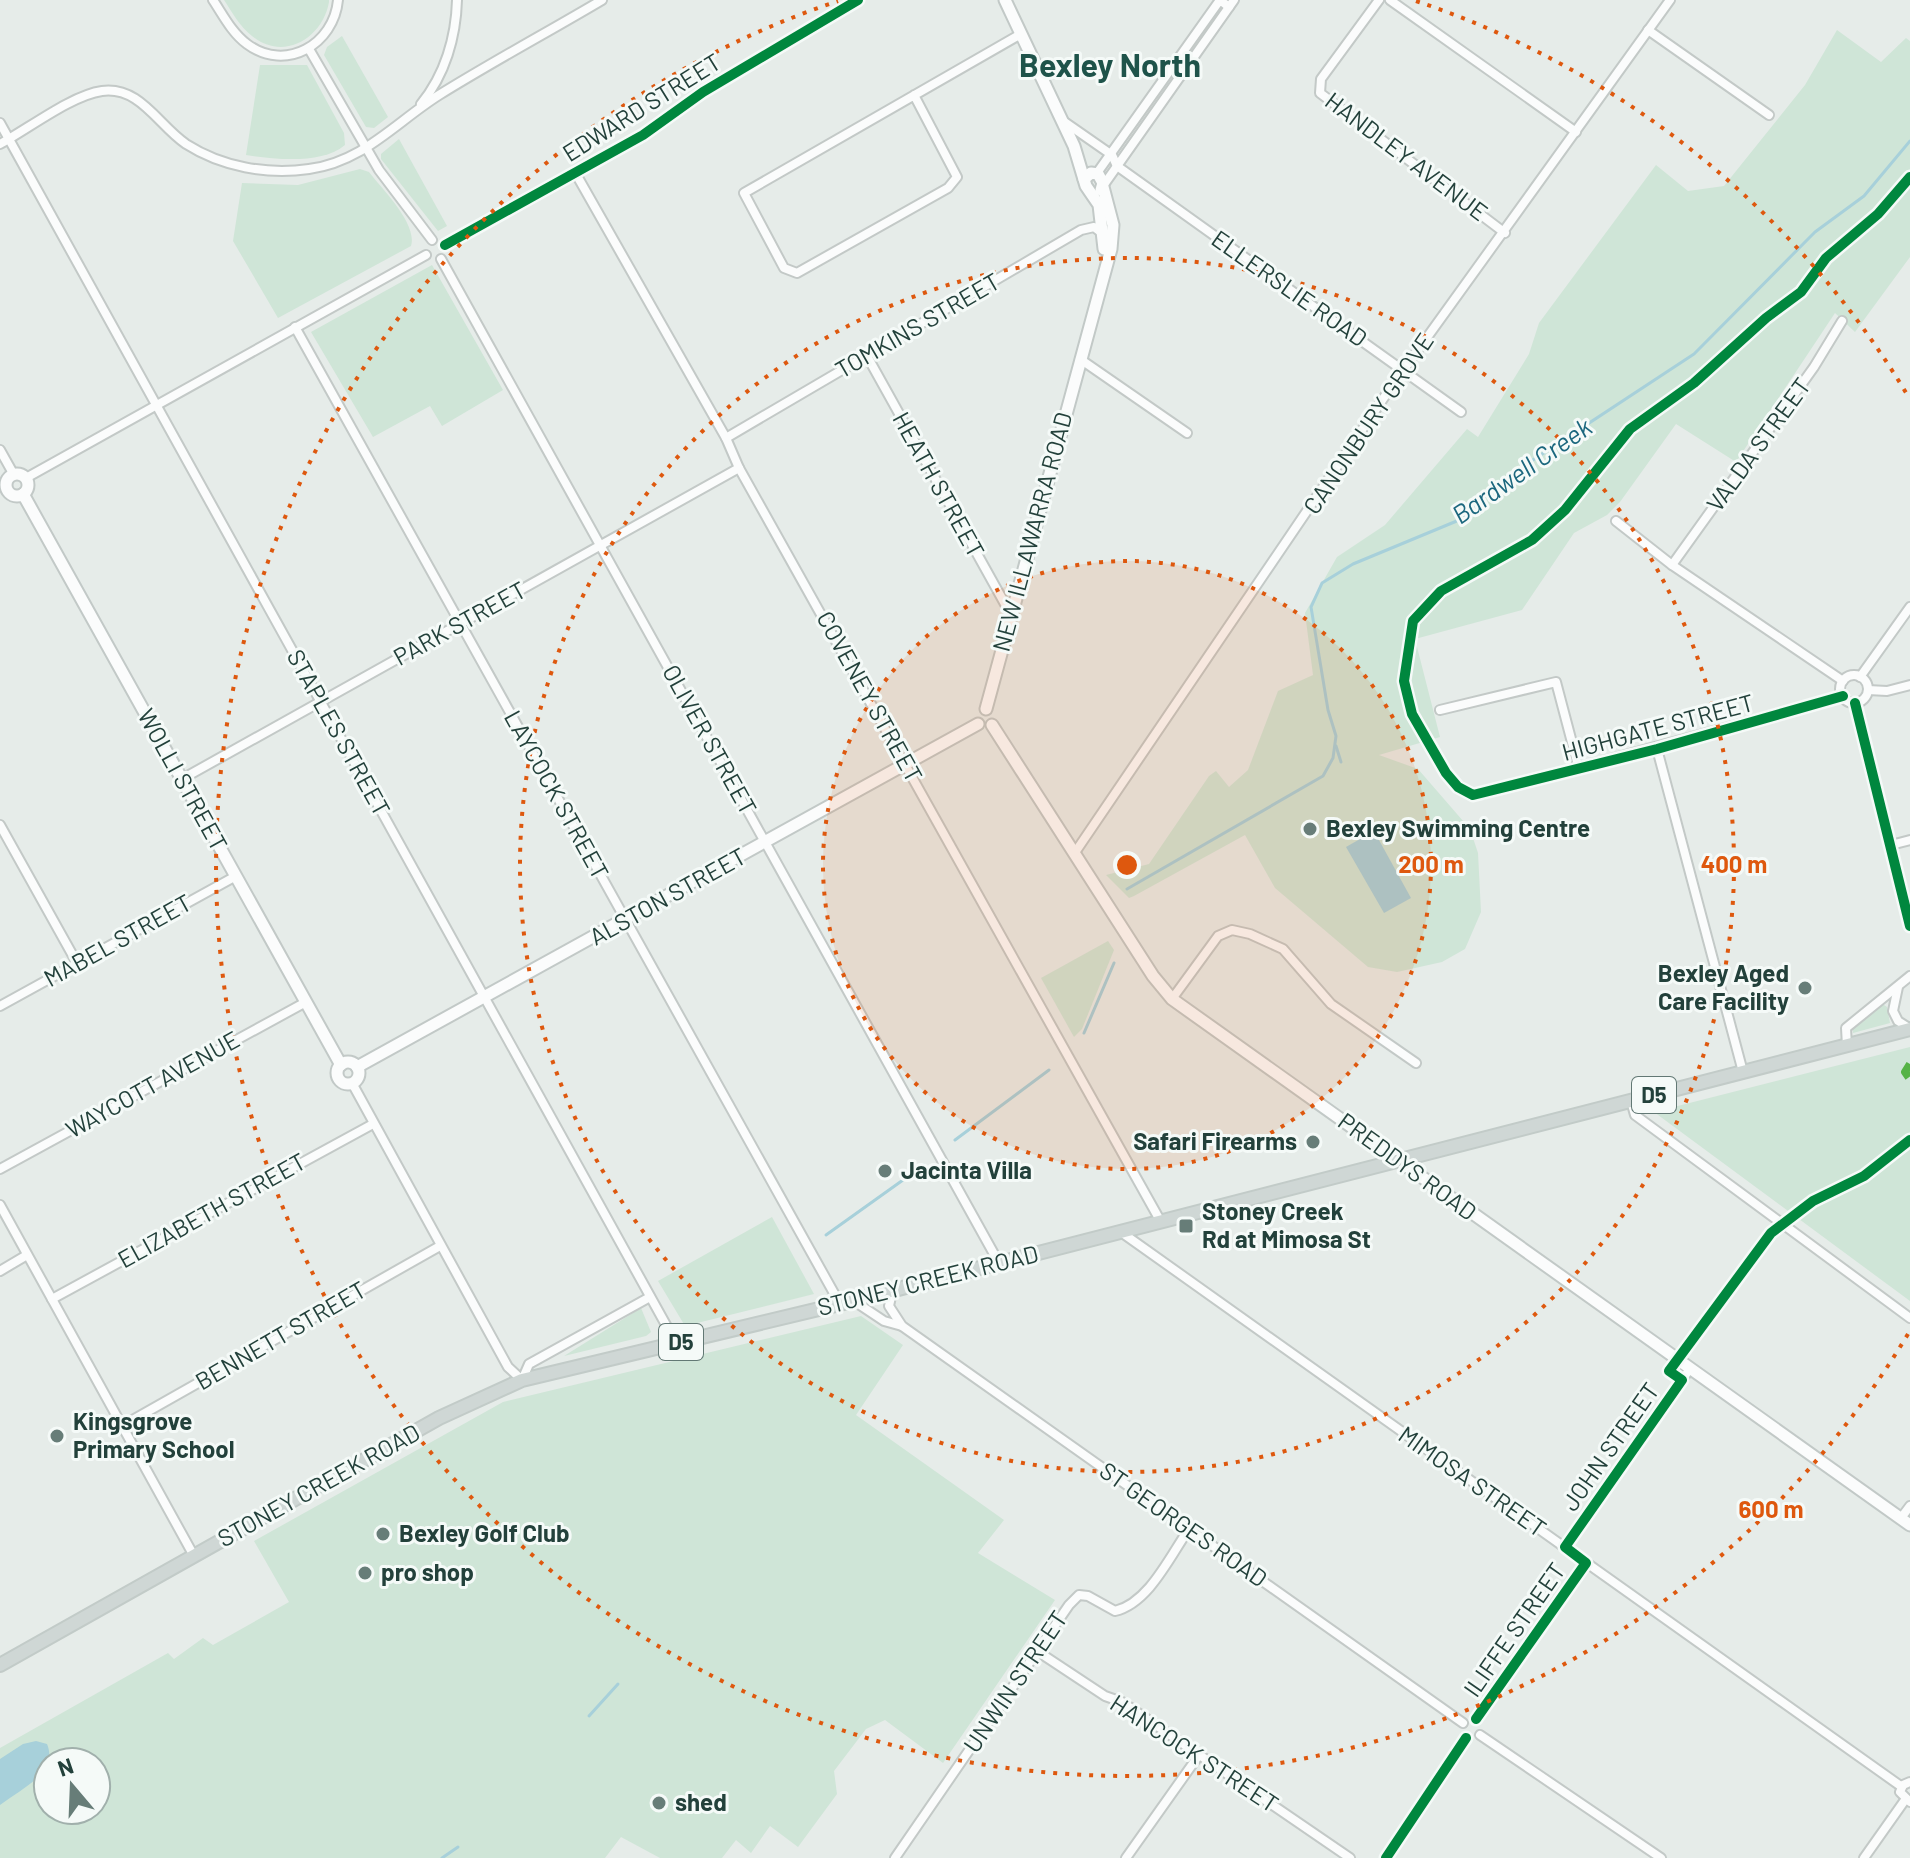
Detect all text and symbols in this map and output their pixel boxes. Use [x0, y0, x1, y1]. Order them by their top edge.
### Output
district label: Bexley North [1019, 45, 1201, 83]
street label: EDWARD STREET [557, 46, 726, 167]
street label: HANDLEY AVENUE [1320, 85, 1494, 226]
street label: ELLERSLIE ROAD [1207, 223, 1373, 352]
street label: TOMKINS STREET [830, 266, 1005, 384]
street label: CANONBURY GROVE [1296, 327, 1439, 519]
street label: VALDA STREET [1700, 372, 1816, 517]
street label: HEATH STREET [887, 406, 991, 562]
street label: NEW ILLAWARRA ROAD [986, 409, 1077, 654]
water label: Bardwell Creek [1445, 410, 1597, 529]
street label: PARK STREET [388, 574, 531, 671]
street label: COVENEY STREET [811, 606, 929, 787]
street label: STAPLES STREET [282, 644, 397, 821]
street label: OLIVER STREET [657, 659, 764, 819]
street label: HIGHGATE STREET [1558, 687, 1757, 766]
street label: WOLLI STREET [132, 703, 234, 856]
street label: LAYCOCK STREET [499, 705, 616, 884]
place label: Bexley Swimming Centre [1326, 813, 1590, 842]
marker: Bexley Swimming Centre [1301, 820, 1319, 838]
street label: ALSTON STREET [584, 841, 751, 951]
text: 200 m [1398, 849, 1464, 878]
text: 400 m [1701, 849, 1767, 878]
centre of rings [1113, 851, 1141, 879]
street label: MABEL STREET [38, 887, 196, 992]
place label: Bexley Aged Care Facility [1658, 958, 1789, 1015]
marker: Bexley Aged Care Facility [1796, 979, 1814, 997]
street label: WAYCOTT AVENUE [60, 1024, 244, 1143]
road number: D5 [1632, 1077, 1676, 1113]
street label: PREDDYS ROAD [1333, 1106, 1483, 1226]
place label: Safari Firearms [1133, 1126, 1297, 1155]
marker: Safari Firearms [1304, 1133, 1322, 1151]
street label: ELIZABETH STREET [112, 1146, 310, 1273]
place label: Jacinta Villa [901, 1155, 1032, 1184]
marker: Jacinta Villa [876, 1162, 894, 1180]
place label: Stoney Creek Rd at Mimosa St [1202, 1196, 1371, 1253]
marker: Stoney Creek Rd at Mimosa St [1177, 1217, 1195, 1235]
street label: STONEY CREEK ROAD [814, 1238, 1041, 1321]
street label: BENNETT STREET [190, 1274, 371, 1395]
road number: D5 [659, 1324, 703, 1360]
street label: JOHN STREET [1555, 1377, 1665, 1516]
place label: Kingsgrove Primary School [73, 1406, 235, 1463]
street label: STONEY CREEK ROAD [212, 1417, 424, 1552]
street label: MIMOSA STREET [1394, 1419, 1552, 1542]
marker: Kingsgrove Primary School [48, 1427, 66, 1445]
street label: ST GEORGES ROAD [1095, 1455, 1273, 1592]
text: 600 m [1738, 1494, 1804, 1523]
place label: Bexley Golf Club [399, 1518, 570, 1547]
marker: Bexley Golf Club [374, 1525, 392, 1543]
street label: ILIFFE STREET [1457, 1556, 1571, 1702]
place label: pro shop [381, 1557, 474, 1586]
marker: pro shop [356, 1564, 374, 1582]
street label: UNWIN STREET [957, 1605, 1073, 1758]
street label: HANCOCK STREET [1105, 1688, 1284, 1818]
north arrow [32, 1746, 112, 1826]
text: N [54, 1751, 76, 1781]
place label: shed [675, 1787, 727, 1816]
marker: shed [650, 1794, 668, 1812]

